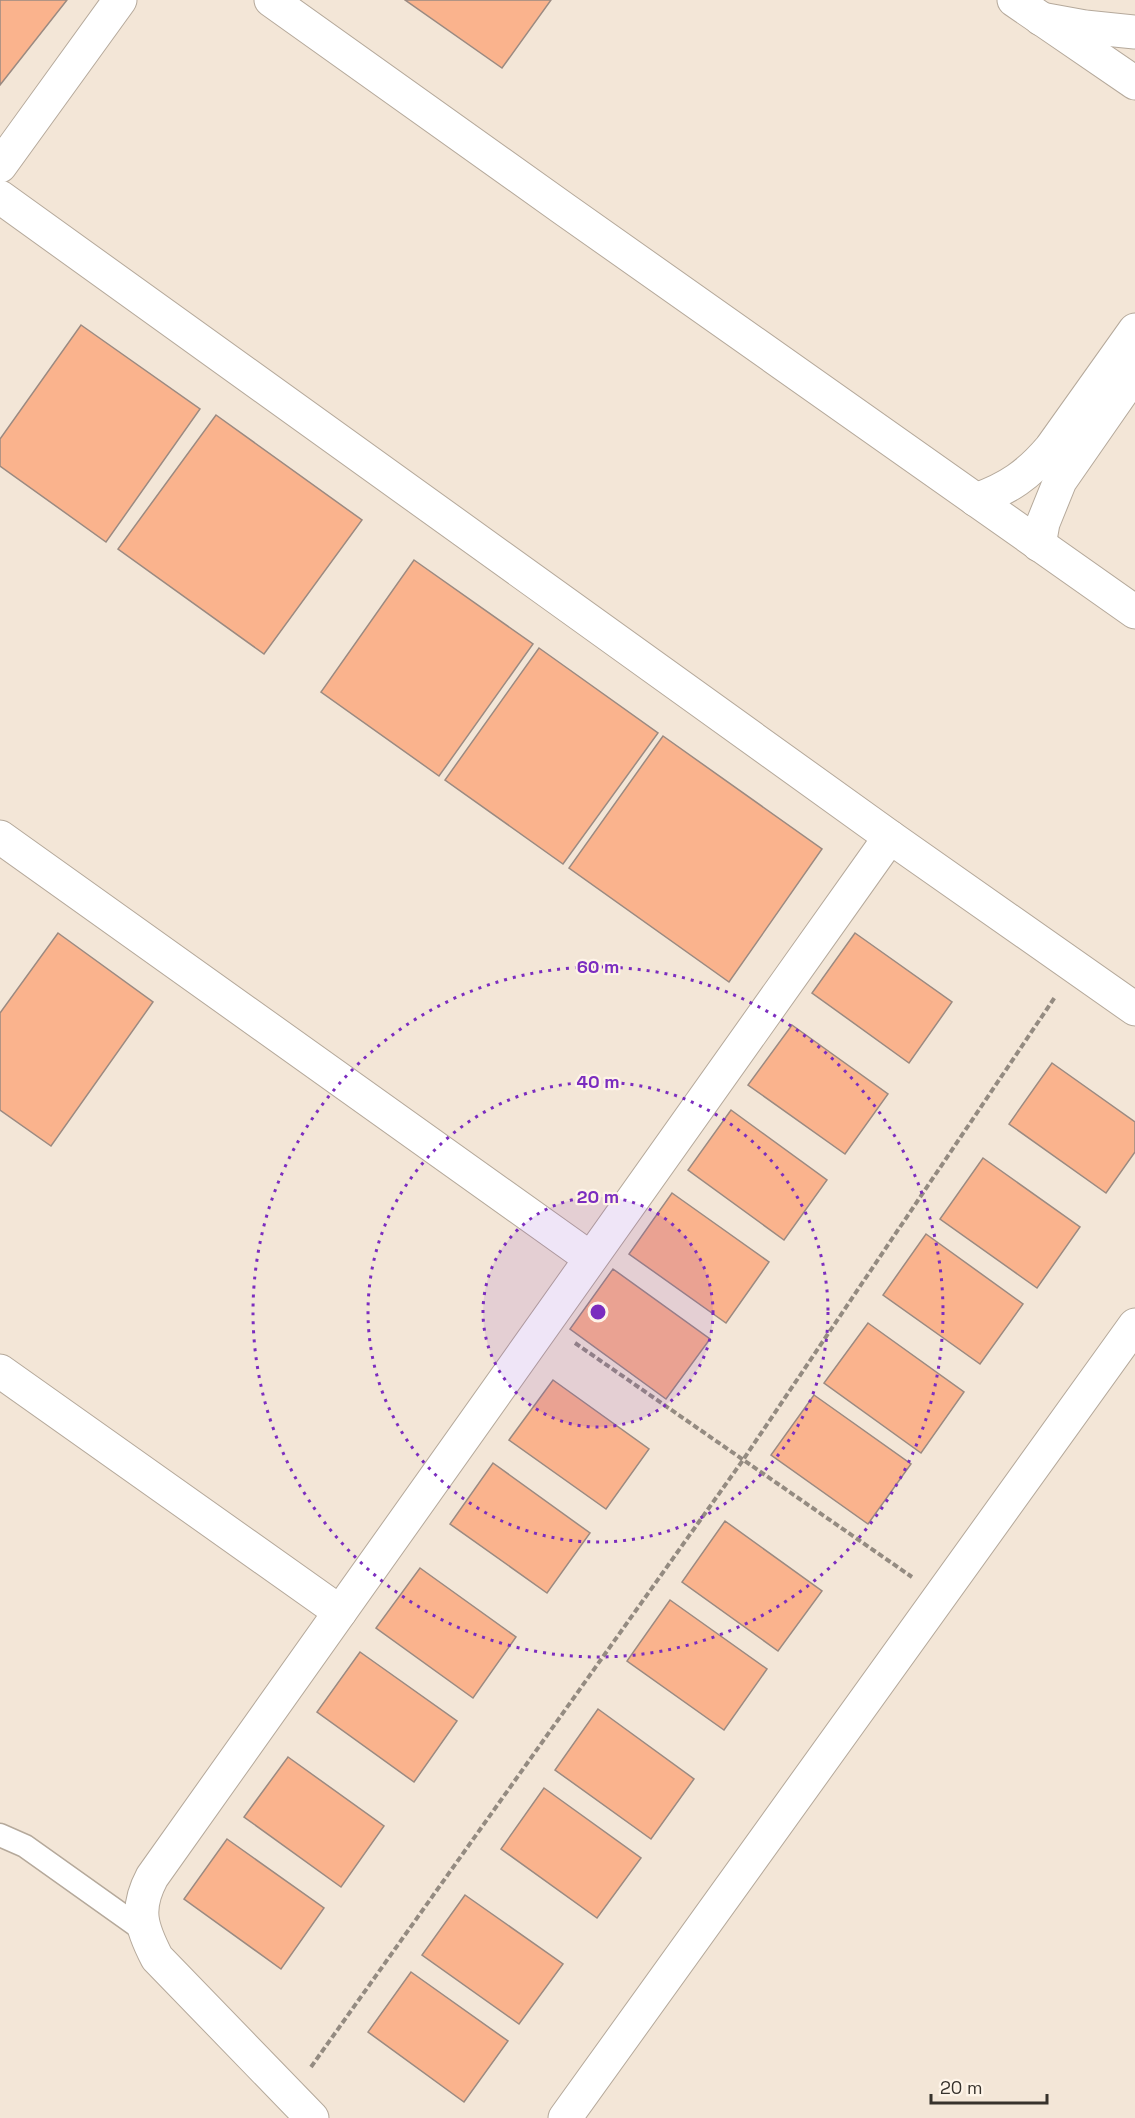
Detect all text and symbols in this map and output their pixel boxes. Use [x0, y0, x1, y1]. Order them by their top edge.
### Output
text: 60 m [577, 955, 619, 978]
text: 40 m [576, 1070, 620, 1093]
text: 20 m [577, 1185, 619, 1208]
centre of rings [588, 1302, 608, 1322]
scale bar [931, 2067, 1046, 2105]
text: 20 m [940, 2076, 983, 2099]

